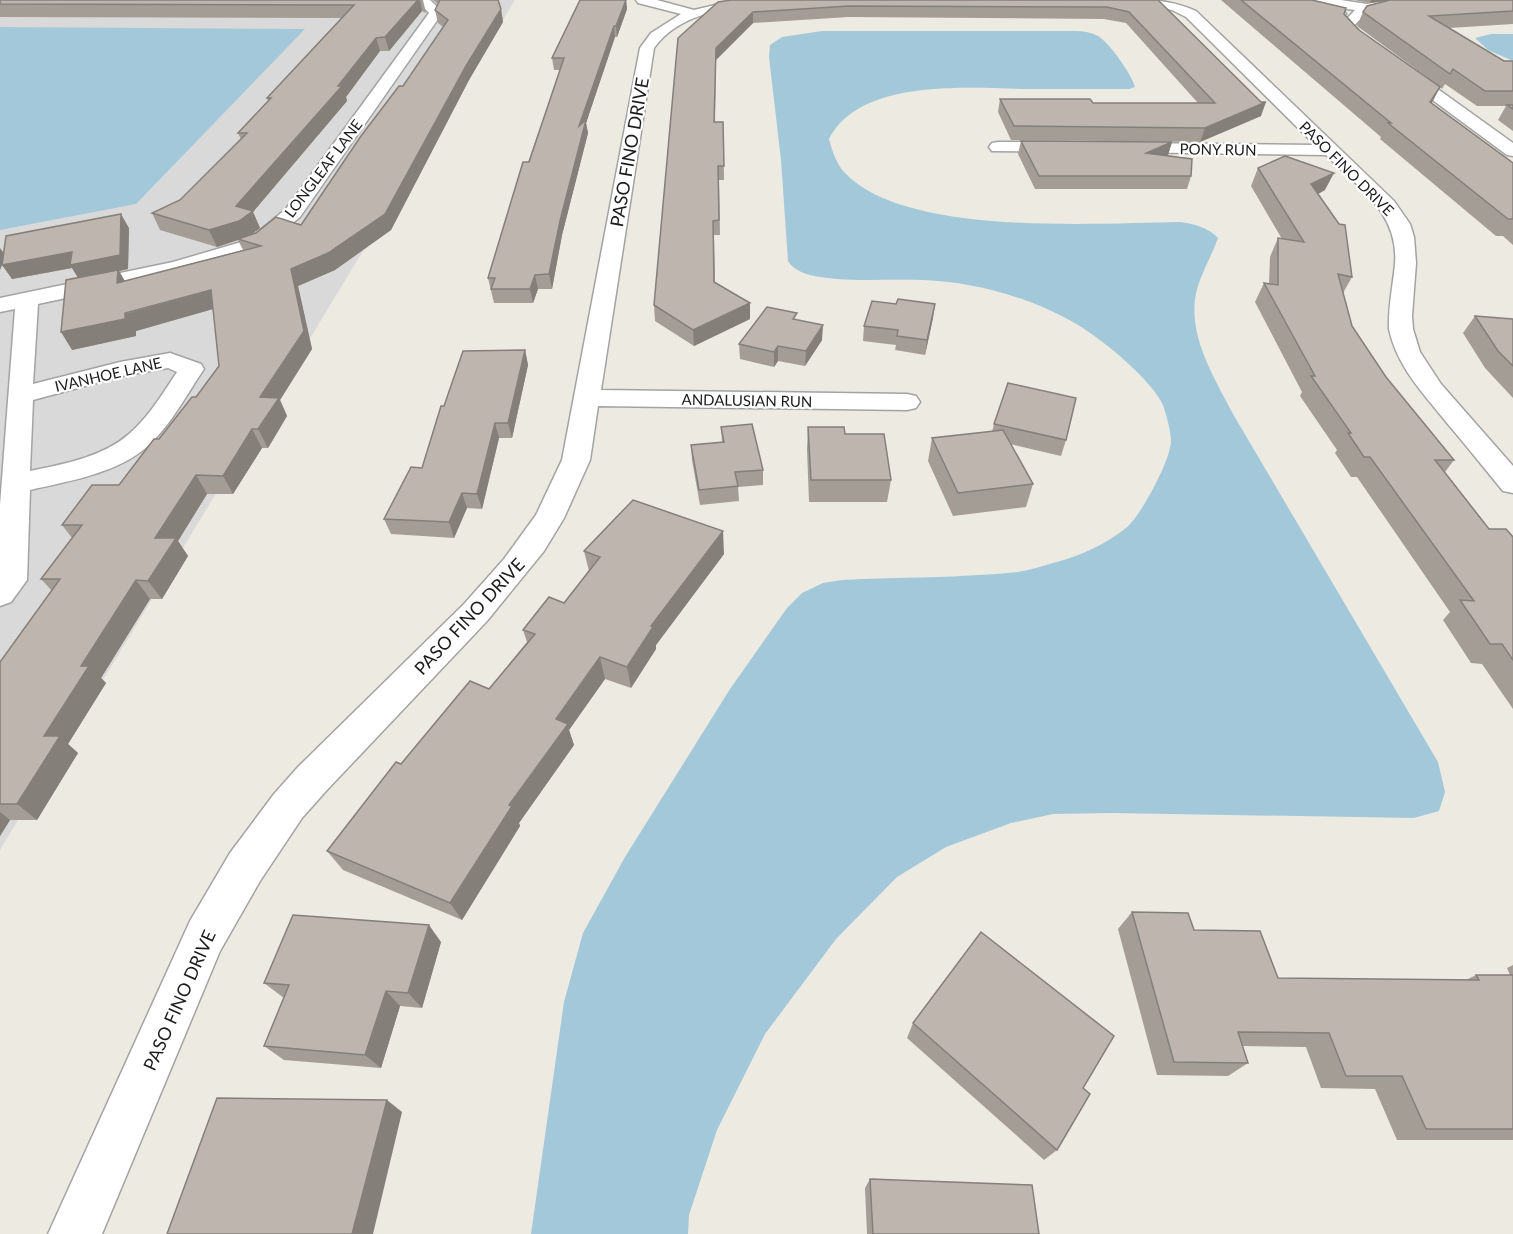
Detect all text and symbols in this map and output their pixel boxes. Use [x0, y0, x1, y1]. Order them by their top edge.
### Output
street label: PASO FINO DRIVE [605, 76, 653, 228]
street label: LONGLEAF LANE [280, 115, 366, 221]
street label: PASO FINO DRIVE [1296, 117, 1398, 219]
street label: PONY RUN [1179, 139, 1257, 159]
street label: IVANHOE LANE [53, 353, 163, 395]
street label: ANDALUSIAN RUN [681, 390, 813, 410]
street label: PASO FINO DRIVE [409, 553, 529, 679]
street label: PASO FINO DRIVE [138, 926, 220, 1074]

